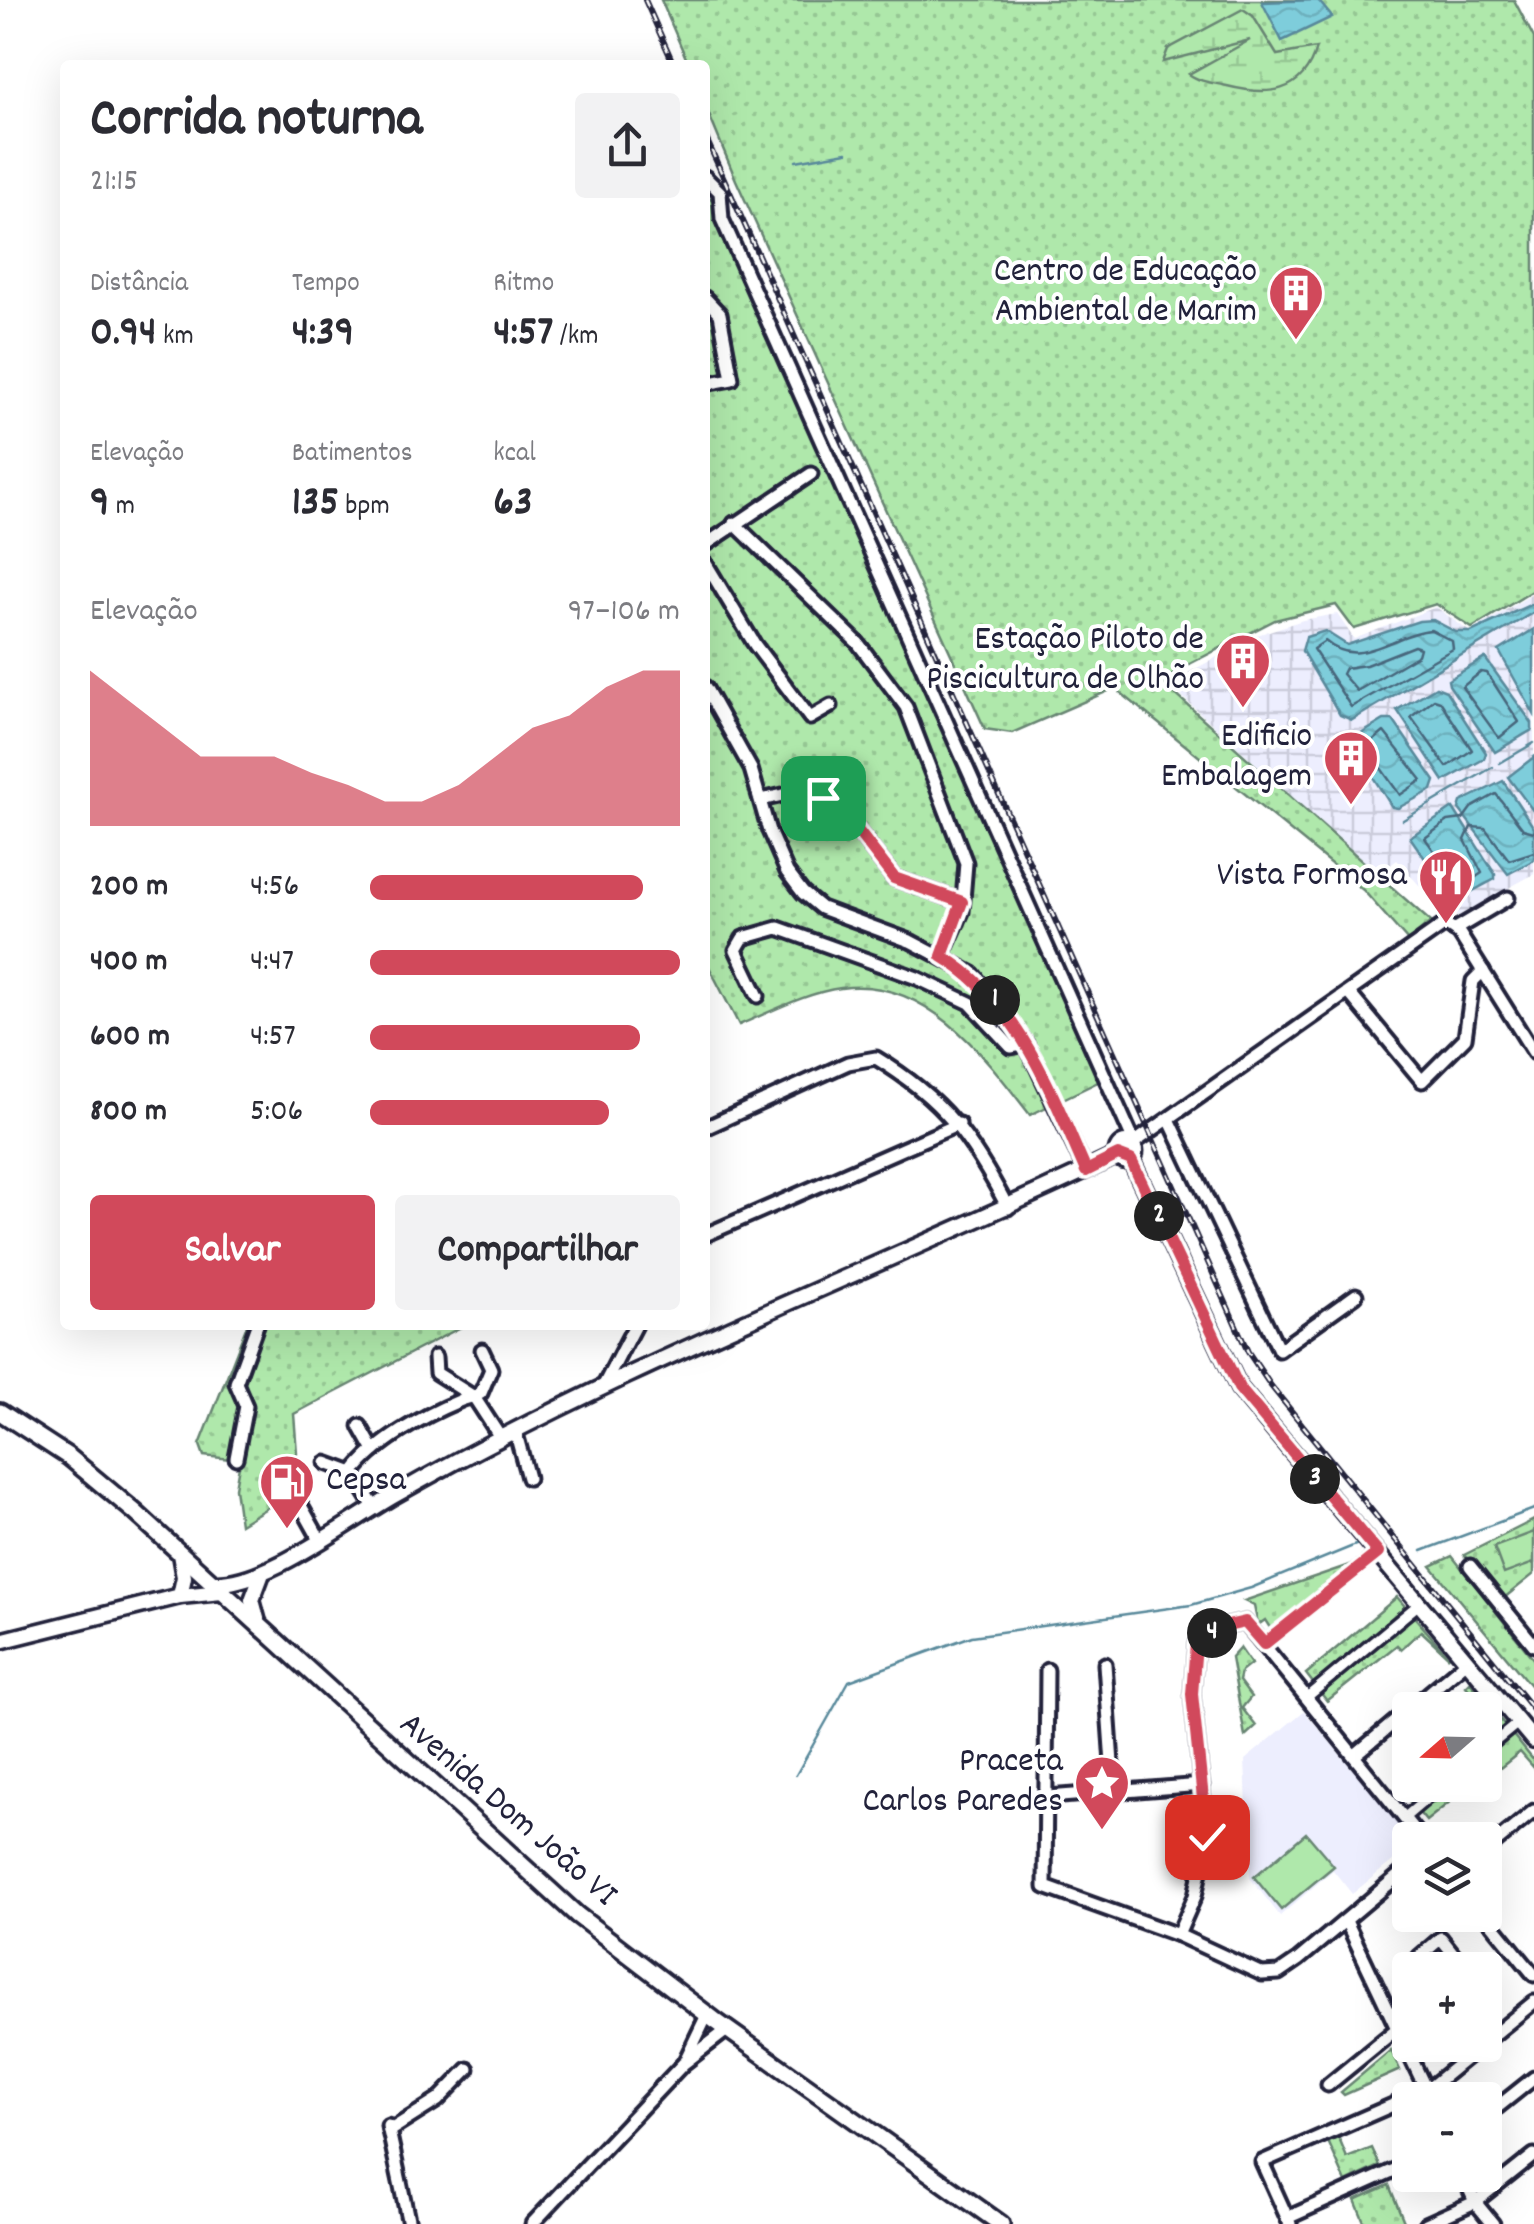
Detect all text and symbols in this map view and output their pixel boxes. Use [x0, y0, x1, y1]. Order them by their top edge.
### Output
text: Corrida noturna [90, 83, 422, 162]
button: share [575, 93, 680, 198]
text: 21:15 [90, 160, 138, 206]
place label: Centro de Educação Ambiental de Marim [994, 248, 1257, 338]
building icon: Centro de Educação Ambiental de Marim [1266, 263, 1326, 342]
text: Distância [90, 265, 188, 305]
text: Tempo [292, 265, 360, 305]
text: Ritmo [493, 265, 554, 305]
text: 0.94 [90, 305, 157, 365]
text: 4:39 [292, 305, 354, 365]
text: 4:57 [493, 305, 553, 365]
text: km [157, 318, 194, 358]
text: /km [553, 318, 598, 358]
text: Elevação [90, 435, 184, 475]
text: Batimentos [292, 435, 413, 475]
text: kcal [493, 435, 536, 475]
text: 9 [90, 475, 109, 535]
text: 135 [292, 475, 339, 535]
text: 63 [493, 475, 533, 535]
text: m [109, 488, 135, 528]
text: bpm [339, 488, 390, 528]
text: Elevação [90, 590, 198, 636]
text: 97–106 m [568, 590, 680, 636]
place label: Estação Piloto de Piscicultura de Olhão [926, 616, 1204, 706]
building icon: Estação Piloto de Piscicultura de Olhão [1213, 631, 1273, 710]
place label: Edificio Embalagem [1161, 713, 1312, 803]
building icon: Edificio Embalagem [1321, 728, 1381, 807]
pin [781, 756, 866, 841]
icon: arrive [796, 771, 851, 826]
restaurant icon: Vista Formosa [1416, 847, 1476, 926]
place label: Vista Formosa [1217, 852, 1408, 902]
text: 200 m [90, 865, 168, 911]
text: 4:56 [250, 865, 299, 911]
text: 400 m [90, 940, 167, 986]
text: 4:47 [250, 940, 294, 986]
pin: 1 [970, 975, 1020, 1025]
text: 1 [992, 980, 998, 1020]
text: 600 m [90, 1015, 170, 1061]
text: 4:57 [250, 1015, 296, 1061]
text: 800 m [90, 1090, 167, 1136]
text: 5:06 [250, 1090, 303, 1136]
pin: 2 [1134, 1191, 1184, 1241]
button: Salvar [90, 1195, 375, 1310]
button: Compartilhar [395, 1195, 680, 1310]
text: 2 [1153, 1196, 1165, 1236]
fuel station icon: Cepsa [257, 1452, 317, 1531]
pin: 3 [1290, 1454, 1340, 1504]
place label: Cepsa [326, 1457, 407, 1507]
text: 3 [1309, 1459, 1321, 1499]
pin: 4 [1187, 1608, 1237, 1658]
text: 4 [1206, 1613, 1218, 1653]
north arrow [1392, 1692, 1502, 1802]
map controls [1392, 1692, 1502, 2192]
street label: Avenida Dom João VI [387, 1702, 627, 1920]
place label: Praceta Carlos Paredes [862, 1738, 1064, 1828]
place icon: Praceta Carlos Paredes [1072, 1753, 1132, 1832]
pin [1165, 1795, 1250, 1880]
icon: check [1180, 1810, 1235, 1865]
button: layers [1392, 1822, 1502, 1932]
button: + [1392, 1952, 1502, 2062]
button: − [1392, 2082, 1502, 2192]

